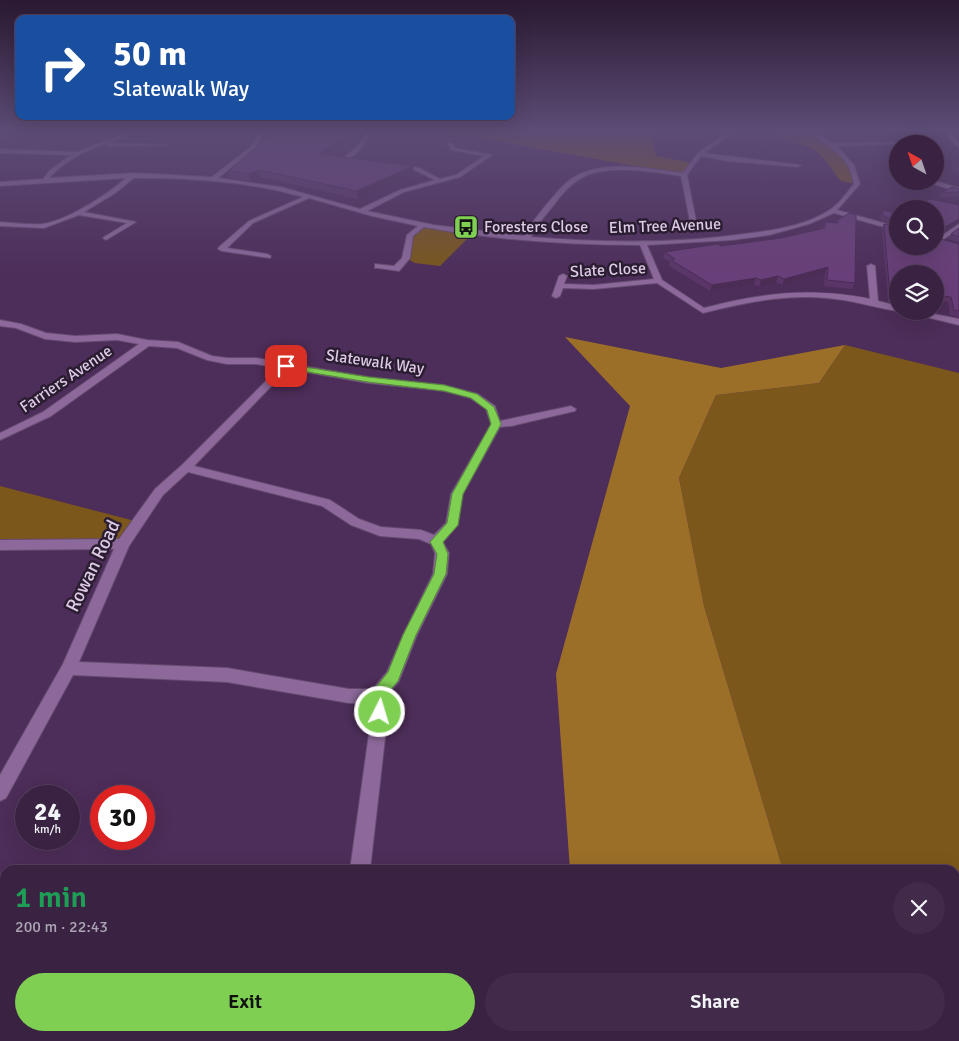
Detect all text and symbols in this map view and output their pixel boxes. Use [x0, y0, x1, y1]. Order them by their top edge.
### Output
text: 50 m [113, 32, 187, 75]
icon: right [30, 35, 95, 100]
text: Slatewalk Way [113, 75, 249, 102]
north arrow [889, 135, 944, 190]
map controls [889, 135, 944, 320]
button: search [889, 200, 944, 255]
bus stop icon: Foresters Close [453, 214, 479, 240]
street label: Elm Tree Avenue [609, 214, 721, 238]
place label: Foresters Close [484, 217, 588, 237]
street label: Slate Close [569, 258, 647, 282]
button: layers [889, 265, 944, 320]
street label: Farriers Avenue [16, 341, 116, 417]
pin [265, 345, 307, 387]
street label: Slatewalk Way [325, 345, 426, 379]
icon: arrive [272, 352, 300, 380]
street label: Rowan Road [60, 516, 126, 616]
position arrow [353, 685, 405, 737]
speed limit sign: 30 [90, 785, 155, 850]
text: 24 [34, 796, 61, 827]
text: km/h [34, 822, 61, 837]
text: 1 min [15, 879, 87, 916]
button: close [893, 882, 945, 934]
text: 200 m · 22:43 [15, 917, 108, 937]
button: Exit [15, 973, 475, 1031]
button: Share [485, 973, 945, 1031]

